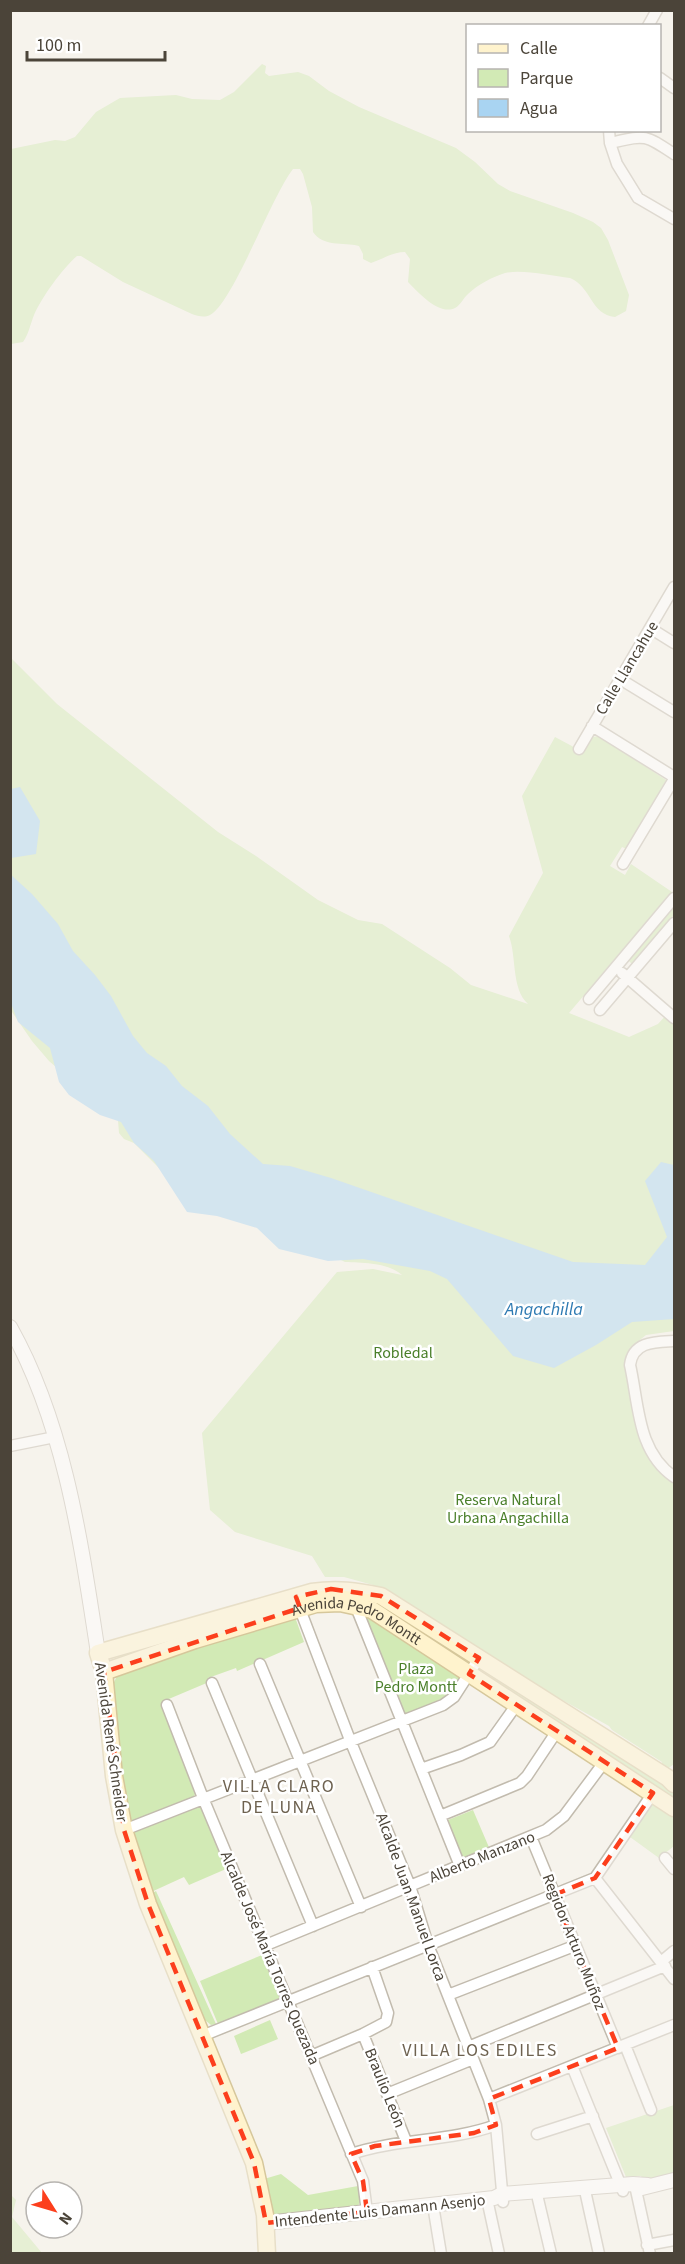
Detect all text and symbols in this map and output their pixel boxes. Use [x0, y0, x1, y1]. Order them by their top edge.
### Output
scale bar [27, 24, 165, 62]
legend [466, 24, 661, 132]
text: 100 m [36, 33, 81, 58]
text: Calle [520, 36, 558, 61]
text: Parque [520, 66, 573, 91]
text: Agua [520, 96, 558, 121]
street label: Calle Llancahue [590, 617, 664, 719]
water label: Angachilla [504, 1297, 583, 1322]
park label: Robledal [373, 1342, 433, 1364]
park label: Reserva Natural Urbana Angachilla [447, 1489, 569, 1529]
street label: Avenida Pedro Montt [289, 1591, 426, 1651]
park label: Plaza Pedro Montt [375, 1658, 458, 1698]
street label: Avenida René Schneider [89, 1661, 133, 1824]
district label: VILLA CLARO DE LUNA [223, 1774, 335, 1820]
street label: Alcalde Juan Manuel Lorca [370, 1810, 452, 1984]
street label: Alberto Manzano [426, 1826, 538, 1888]
street label: Alcalde José María Torres Quezada [215, 1848, 325, 2068]
street label: Regidor Arturo Muñoz [537, 1871, 611, 2014]
district label: VILLA LOS EDILES [402, 2038, 558, 2063]
street label: Braulio León [359, 2045, 411, 2131]
north arrow [24, 2180, 84, 2240]
street label: Intendente Luis Damann Asenjo [273, 2189, 487, 2233]
text: N [53, 2208, 77, 2229]

